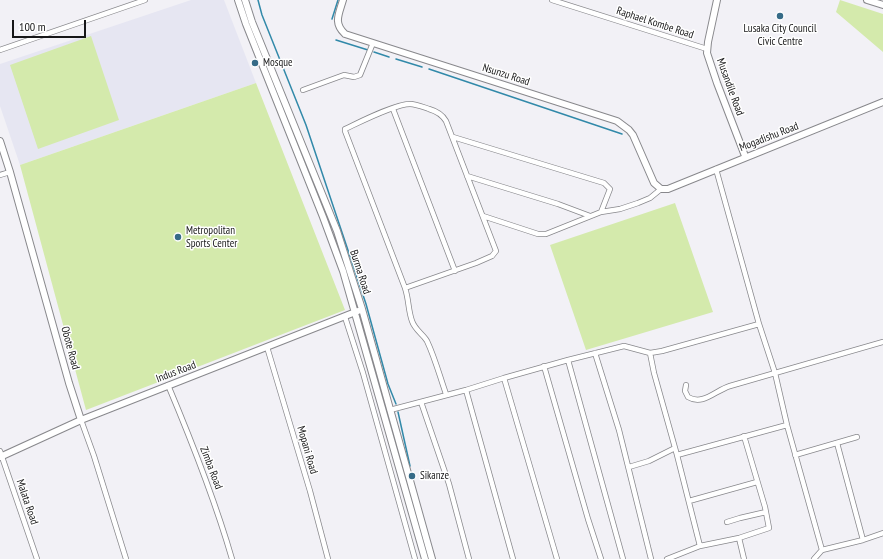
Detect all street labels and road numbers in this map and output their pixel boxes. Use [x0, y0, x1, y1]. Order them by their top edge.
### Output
street label: Raphael Kombe Road [615, 4, 695, 42]
street label: Musandile Road [714, 57, 746, 117]
street label: Nsunzu Road [481, 61, 531, 89]
street label: Mogadishu Road [737, 120, 801, 154]
street label: Burma Road [347, 248, 373, 296]
street label: Obote Road [58, 325, 82, 371]
street label: Indus Road [154, 358, 198, 386]
street label: Mopani Road [294, 425, 320, 475]
street label: Zimba Road [197, 445, 225, 491]
street label: Malata Road [13, 478, 41, 526]

